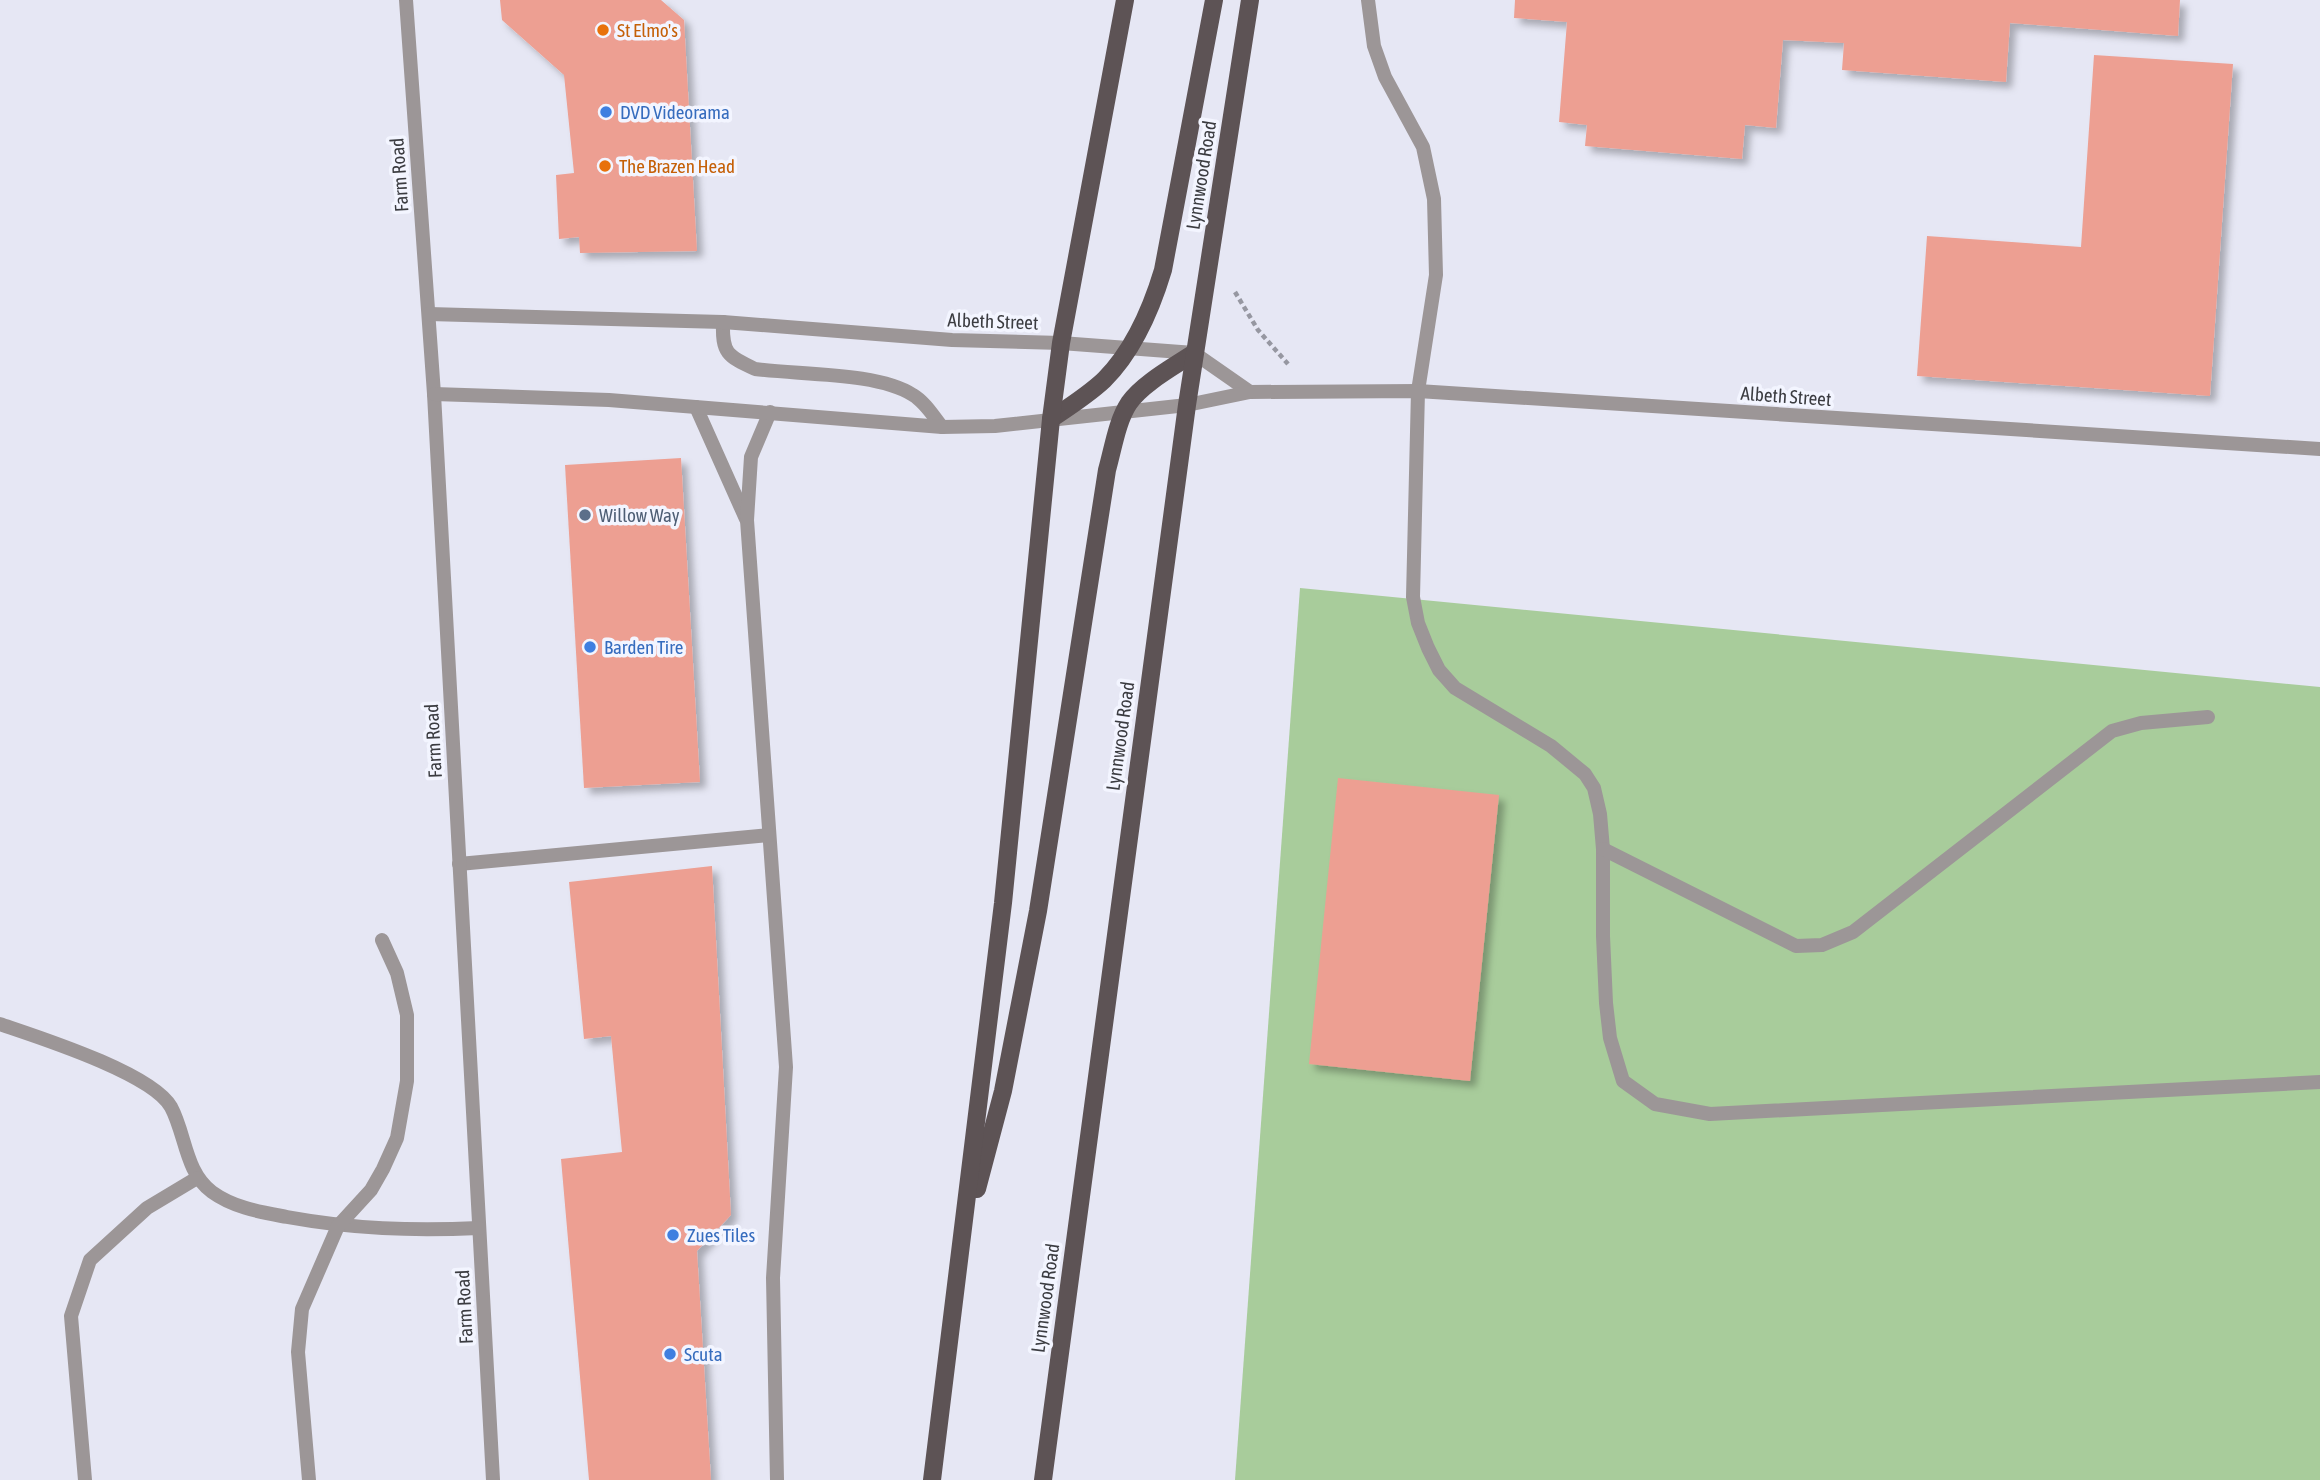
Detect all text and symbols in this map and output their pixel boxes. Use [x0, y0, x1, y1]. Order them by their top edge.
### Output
place label: St Elmo's [617, 19, 678, 41]
marker: St Elmo's [595, 22, 611, 38]
place label: DVD Videorama [620, 101, 730, 123]
marker: DVD Videorama [598, 104, 614, 120]
street label: Lynnwood Road [1182, 119, 1220, 231]
street label: Farm Road [385, 137, 413, 213]
place label: The Brazen Head [619, 155, 735, 177]
marker: The Brazen Head [597, 158, 613, 174]
street label: Albeth Street [947, 308, 1039, 334]
street label: Albeth Street [1740, 382, 1832, 410]
place label: Willow Way [599, 504, 680, 526]
marker: Willow Way [577, 507, 593, 523]
place label: Barden Tire [604, 636, 683, 658]
marker: Barden Tire [582, 639, 598, 655]
street label: Lynnwood Road [1101, 680, 1139, 792]
street label: Farm Road [420, 703, 446, 779]
place label: Zues Tiles [687, 1224, 755, 1246]
marker: Zues Tiles [665, 1227, 681, 1243]
street label: Lynnwood Road [1026, 1242, 1064, 1354]
street label: Farm Road [451, 1269, 477, 1345]
place label: Scuta [684, 1343, 723, 1365]
marker: Scuta [662, 1346, 678, 1362]

